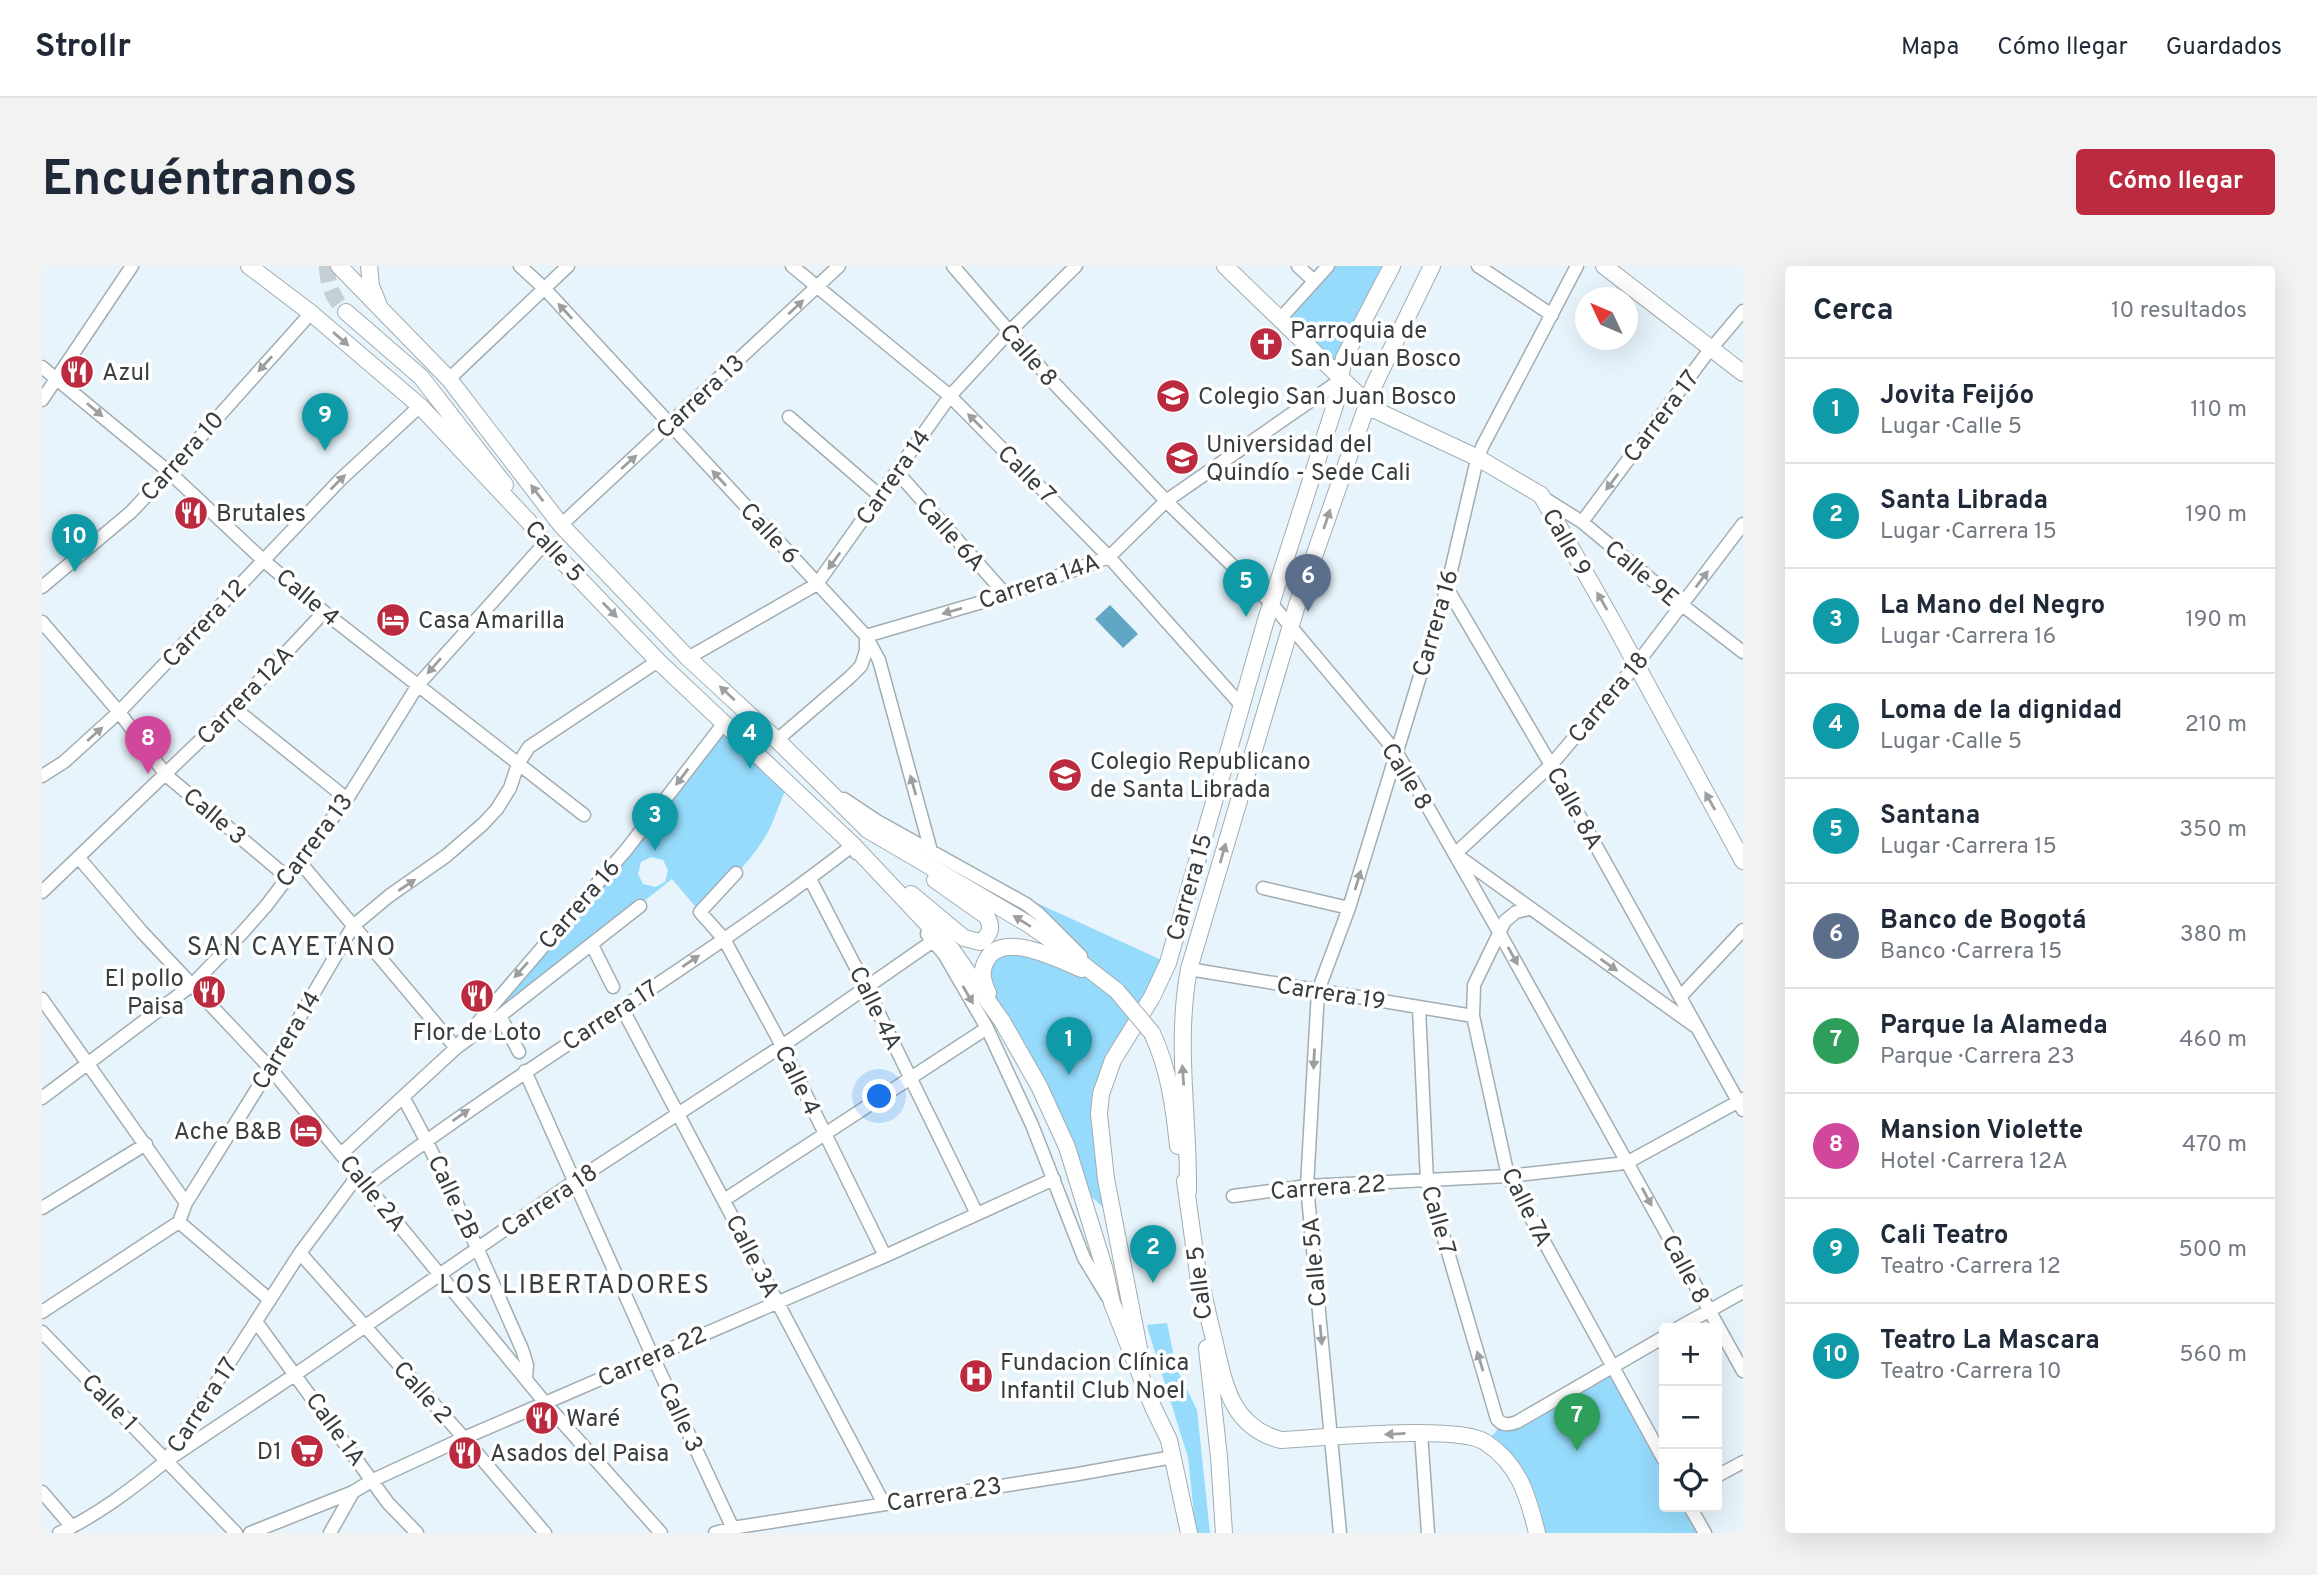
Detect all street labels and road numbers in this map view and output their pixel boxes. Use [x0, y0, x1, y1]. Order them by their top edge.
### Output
street label: Calle 8 [992, 319, 1063, 394]
street label: Carrera 13 [651, 349, 752, 446]
street label: Carrera 17 [1618, 365, 1707, 469]
street label: Carrera 10 [135, 406, 232, 509]
street label: Carrera 14 [851, 424, 938, 532]
street label: Calle 7 [990, 440, 1061, 511]
street label: Calle 6A [908, 492, 991, 579]
street label: Calle 6 [732, 497, 805, 572]
street label: Calle 9 [1534, 504, 1597, 582]
street label: Calle 5 [517, 515, 590, 590]
street label: Calle 9E [1597, 535, 1684, 614]
street label: Carrera 14A [975, 548, 1104, 618]
street label: Calle 4 [269, 563, 345, 634]
street label: Carrera 16 [1407, 567, 1466, 681]
street label: Carrera 12 [157, 574, 254, 675]
street label: Carrera 12A [192, 640, 301, 752]
street label: Carrera 18 [1563, 646, 1656, 750]
street label: Calle 8 [1373, 738, 1438, 816]
street label: Calle 8A [1538, 762, 1608, 856]
street label: Calle 3 [176, 782, 252, 853]
street label: Carrera 13 [270, 788, 361, 894]
street label: Carrera 15 [1161, 830, 1221, 945]
street label: Carrera 16 [533, 854, 628, 957]
street label: Calle 4A [841, 962, 907, 1056]
street label: Carrera 19 [1274, 972, 1387, 1018]
street label: Carrera 17 [558, 975, 665, 1059]
street label: Carrera 14 [247, 986, 329, 1096]
street label: Calle 4 [766, 1041, 826, 1121]
street label: Calle 2A [331, 1150, 412, 1239]
street label: Calle 2B [420, 1151, 485, 1245]
street label: Carrera 18 [496, 1158, 604, 1245]
street label: Calle 7A [1493, 1163, 1557, 1252]
street label: Carrera 22 [1269, 1170, 1387, 1208]
street label: Calle 7 [1413, 1182, 1461, 1259]
street label: Calle 3A [717, 1210, 785, 1304]
street label: Calle 5A [1297, 1216, 1335, 1308]
street label: Calle 8 [1654, 1230, 1715, 1310]
street label: Calle 5 [1182, 1244, 1220, 1321]
street label: Carrera 22 [594, 1321, 712, 1395]
street label: Carrera 17 [162, 1353, 246, 1460]
street label: Calle 2 [386, 1356, 457, 1431]
street label: Calle 1 [74, 1368, 143, 1438]
street label: Calle 3 [650, 1378, 708, 1458]
street label: Calle 1A [298, 1387, 371, 1473]
street label: Carrera 23 [885, 1472, 1004, 1520]

